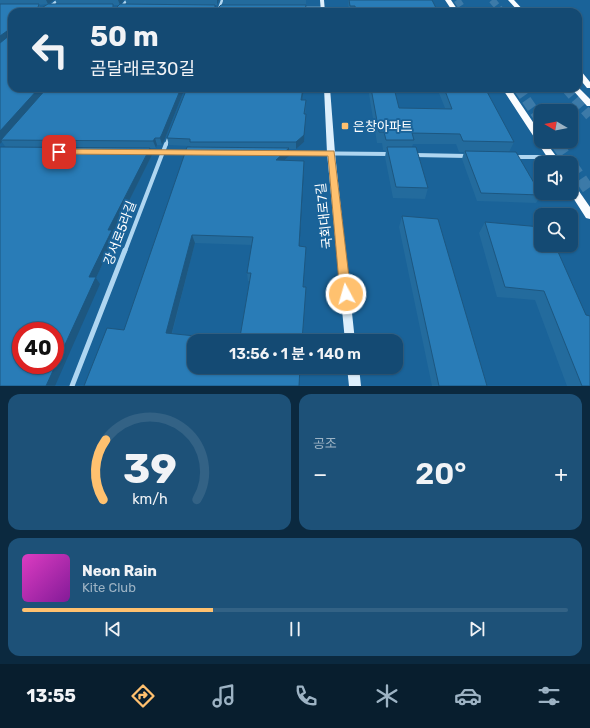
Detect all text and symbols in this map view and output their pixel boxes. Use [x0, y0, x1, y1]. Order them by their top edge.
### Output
text: 50 m [90, 20, 159, 53]
icon: left [24, 24, 76, 76]
text: 곰달래로30길 [90, 58, 195, 80]
north arrow [534, 104, 578, 148]
map controls [534, 104, 578, 252]
place label: 은창아파트 [353, 119, 413, 134]
marker: 은창아파트 [340, 121, 350, 131]
pin [42, 135, 76, 169]
icon: arrive [48, 141, 70, 163]
button: sound [534, 156, 578, 200]
street label: 국회대로7길 [313, 182, 335, 250]
street label: 강서로5라길 [101, 199, 139, 267]
button: search [534, 208, 578, 252]
position arrow [325, 273, 367, 315]
speed limit sign: 40 [12, 322, 64, 374]
text: 13:56 · 1 분 · 140 m [229, 345, 361, 363]
text: 공조 [313, 436, 337, 451]
text: 39 [122, 444, 177, 493]
text: 20° [415, 456, 466, 492]
text: − [313, 461, 327, 488]
text: + [554, 461, 568, 488]
text: km/h [132, 491, 167, 508]
text: Neon Rain [82, 562, 157, 580]
text: Kite Club [82, 580, 136, 595]
icon: previous [102, 618, 124, 640]
icon: pause [284, 618, 306, 640]
icon: next [466, 618, 488, 640]
icon: directions [129, 682, 157, 710]
icon: music [210, 682, 238, 710]
icon: phone [292, 682, 320, 710]
icon: climate [373, 682, 401, 710]
icon: car [454, 682, 482, 710]
icon: filters [535, 682, 563, 710]
text: 13:55 [27, 685, 76, 707]

